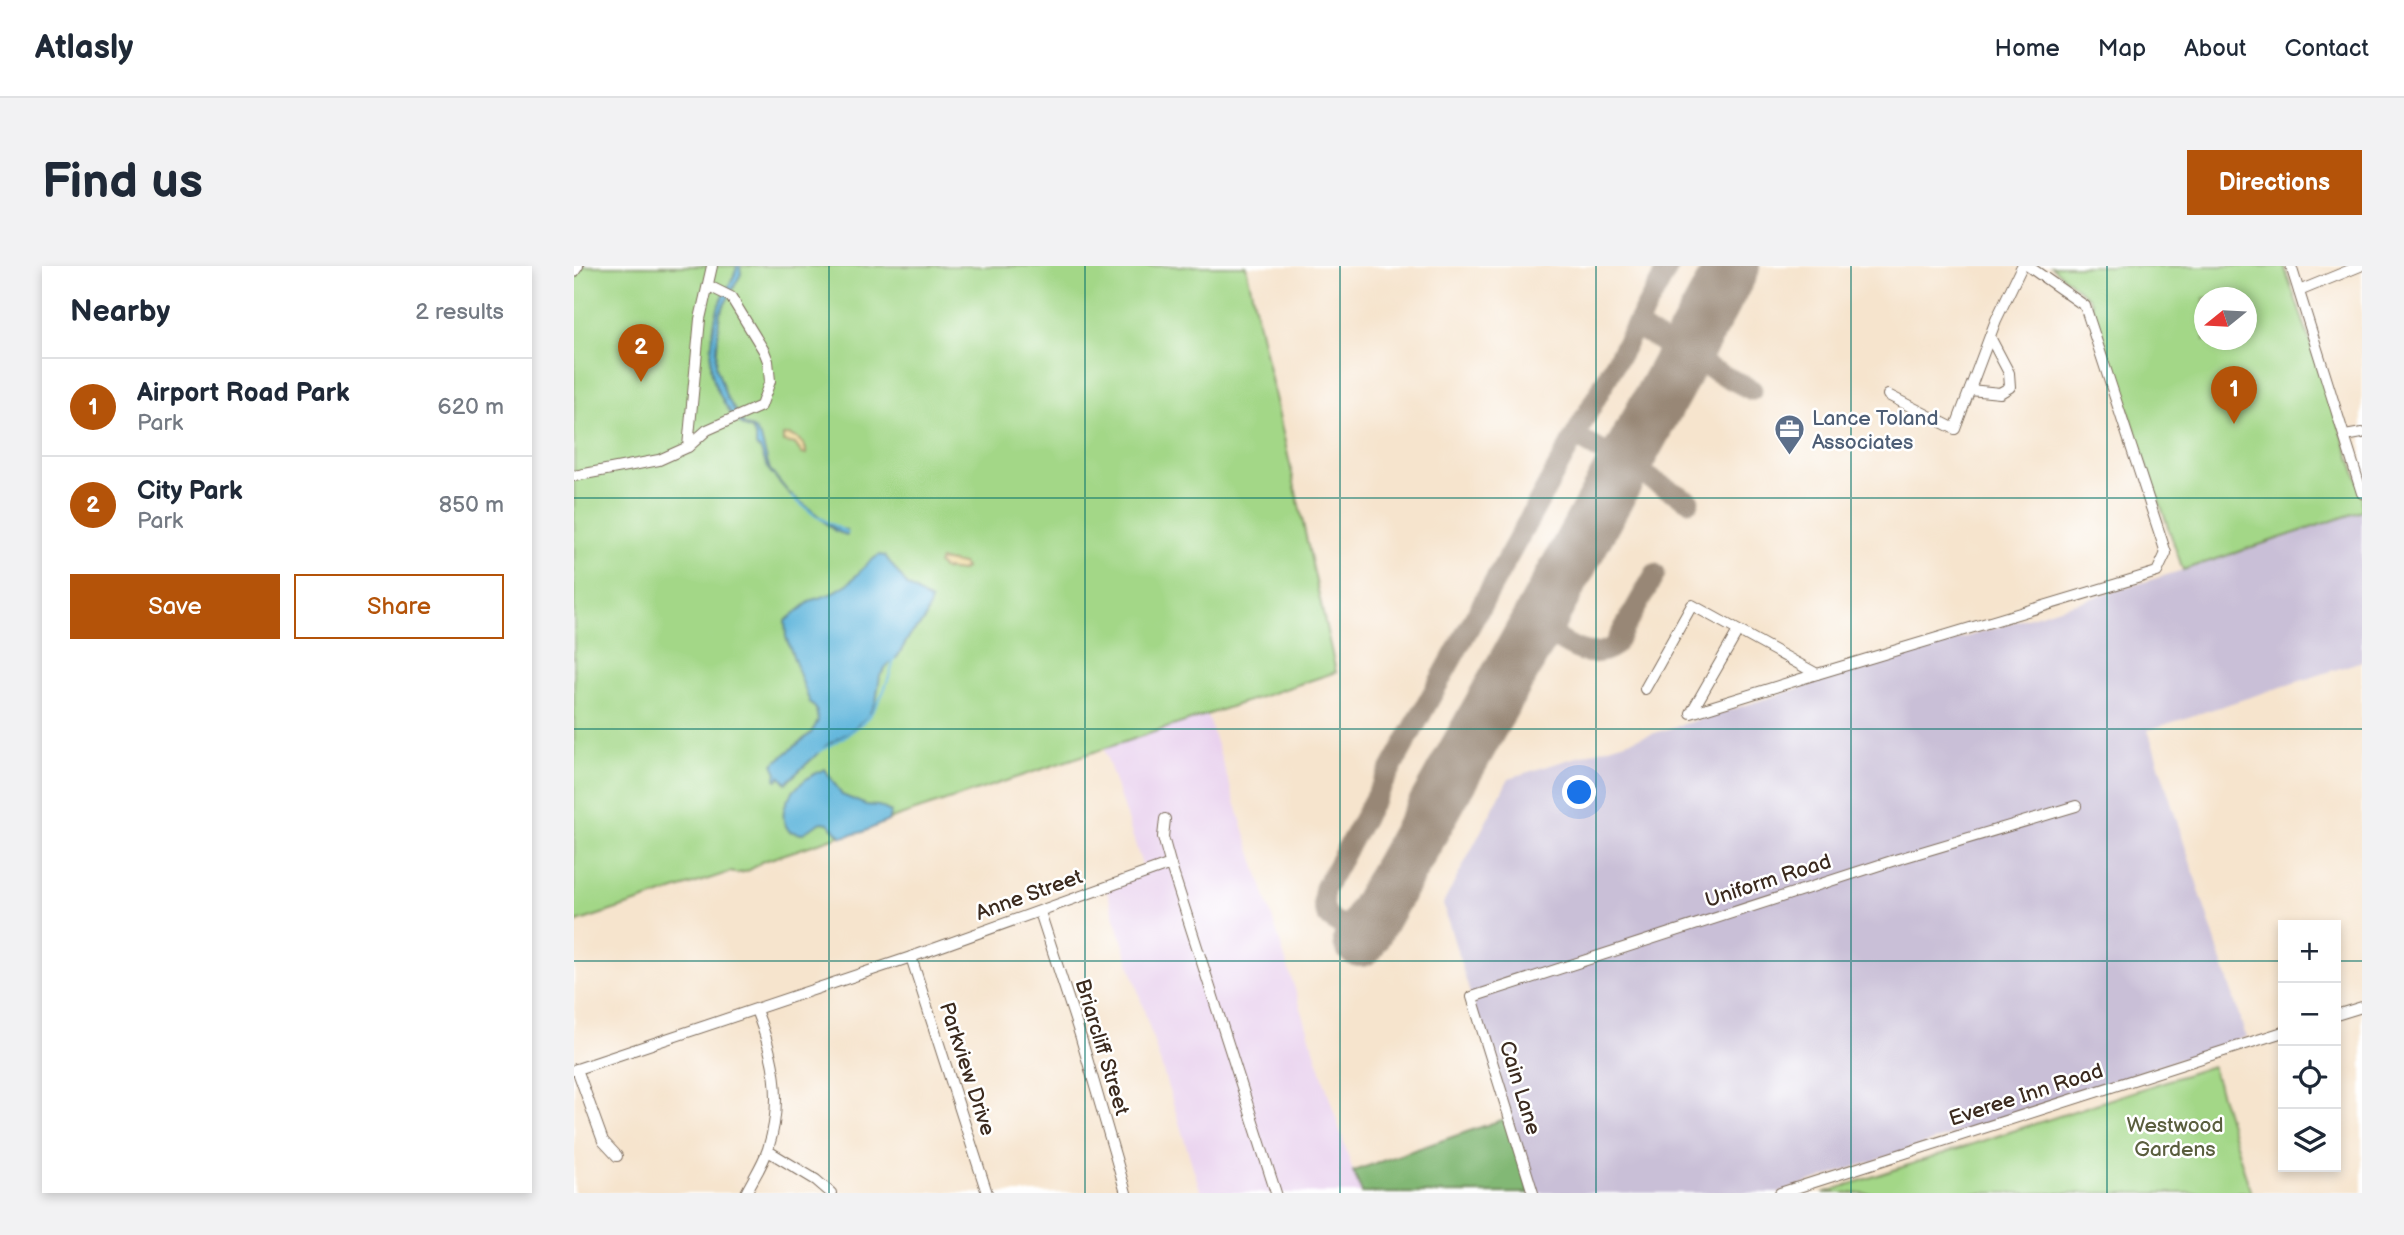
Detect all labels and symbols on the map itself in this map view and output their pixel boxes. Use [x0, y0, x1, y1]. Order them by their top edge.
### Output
north arrow [2194, 287, 2257, 350]
pin: 2 [618, 324, 664, 382]
pin: 1 [2211, 366, 2257, 424]
place label: Lance Toland Associates [1812, 406, 1938, 455]
office icon: Lance Toland Associates [1772, 413, 1806, 457]
your location [1562, 775, 1596, 809]
street label: Uniform Road [1702, 849, 1834, 913]
street label: Anne Street [972, 864, 1086, 926]
street label: Briarcliff Street [1069, 976, 1135, 1119]
street label: Parkview Drive [934, 999, 1000, 1139]
street label: Cain Lane [1494, 1038, 1546, 1138]
street label: Everee Inn Road [1946, 1058, 2106, 1132]
park label: Westwood Gardens [2126, 1113, 2224, 1162]

